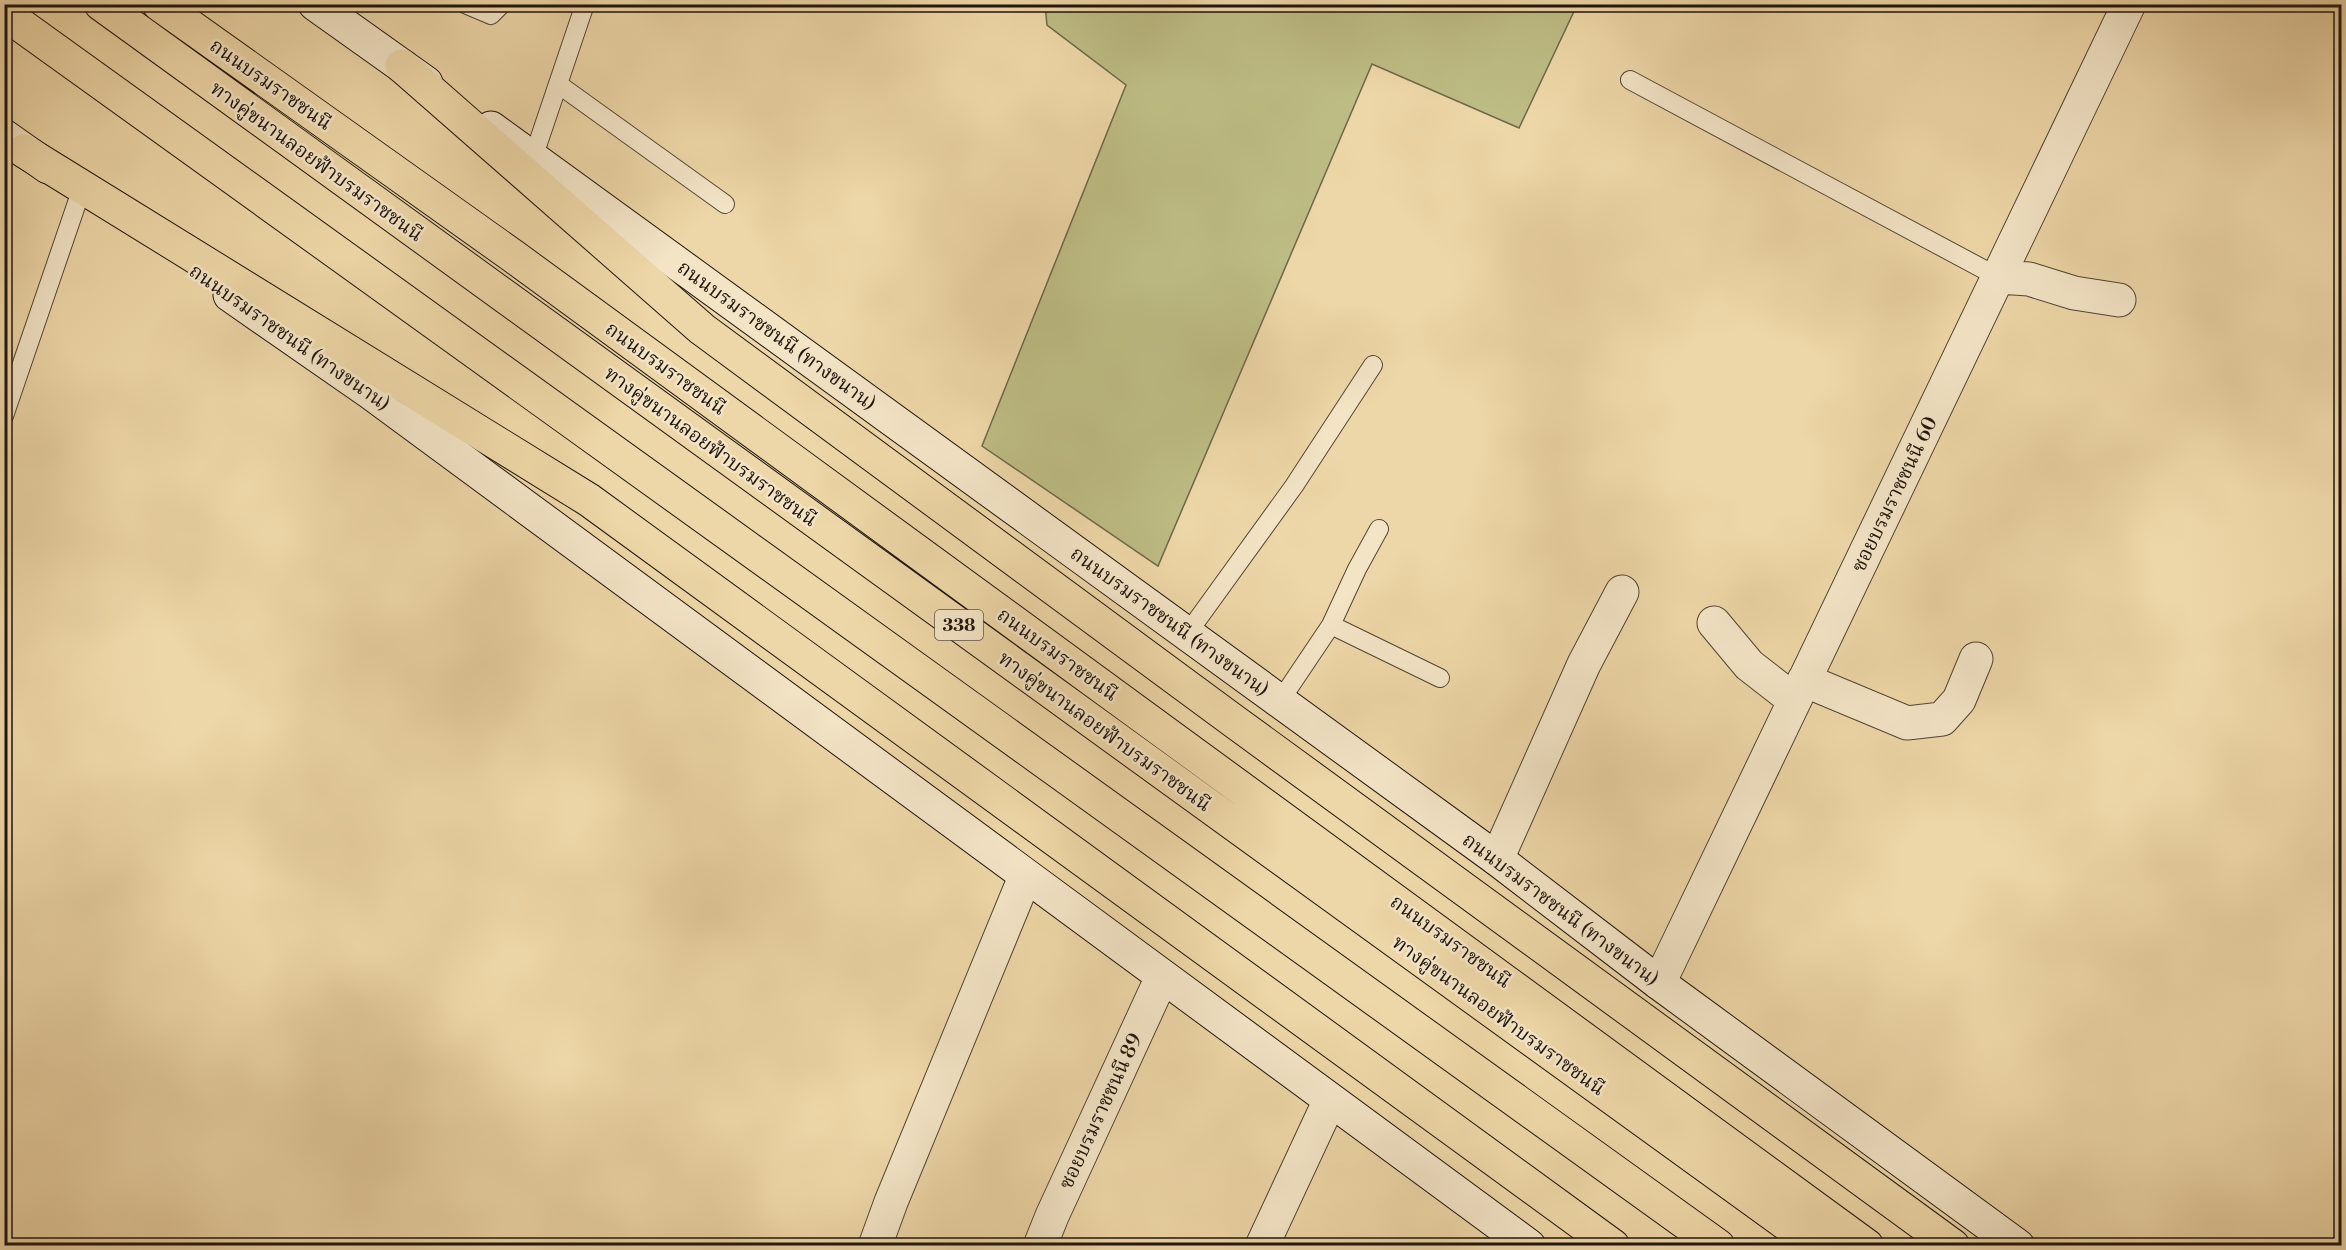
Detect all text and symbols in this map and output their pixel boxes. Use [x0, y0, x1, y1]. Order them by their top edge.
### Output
street label: ถนนบรมราชชนนี [204, 34, 336, 137]
street label: ทางคู่ขนานลอยฟ้าบรมราชชนนี [205, 77, 427, 248]
street label: ถนนบรมราชชนนี (ทางขนาน) [672, 256, 880, 417]
street label: ถนนบรมราชชนนี (ทางขนาน) [184, 259, 394, 417]
street label: ถนนบรมราชชนนี [600, 317, 731, 422]
street label: ทางคู่ขนานลอยฟ้าบรมราชชนนี [599, 362, 821, 533]
street label: ซอยบรมราชชนนี 60 [1847, 413, 1944, 577]
street label: ถนนบรมราชชนนี (ทางขนาน) [1065, 542, 1273, 703]
street label: ถนนบรมราชชนนี [992, 603, 1123, 708]
road number: 338 [935, 610, 983, 640]
street label: ทางคู่ขนานลอยฟ้าบรมราชชนนี [993, 647, 1215, 818]
street label: ถนนบรมราชชนนี (ทางขนาน) [1457, 828, 1663, 992]
street label: ถนนบรมราชชนนี [1385, 890, 1516, 995]
street label: ทางคู่ขนานลอยฟ้าบรมราชชนนี [1387, 931, 1609, 1102]
street label: ซอยบรมราชชนนี 89 [1054, 1030, 1148, 1194]

